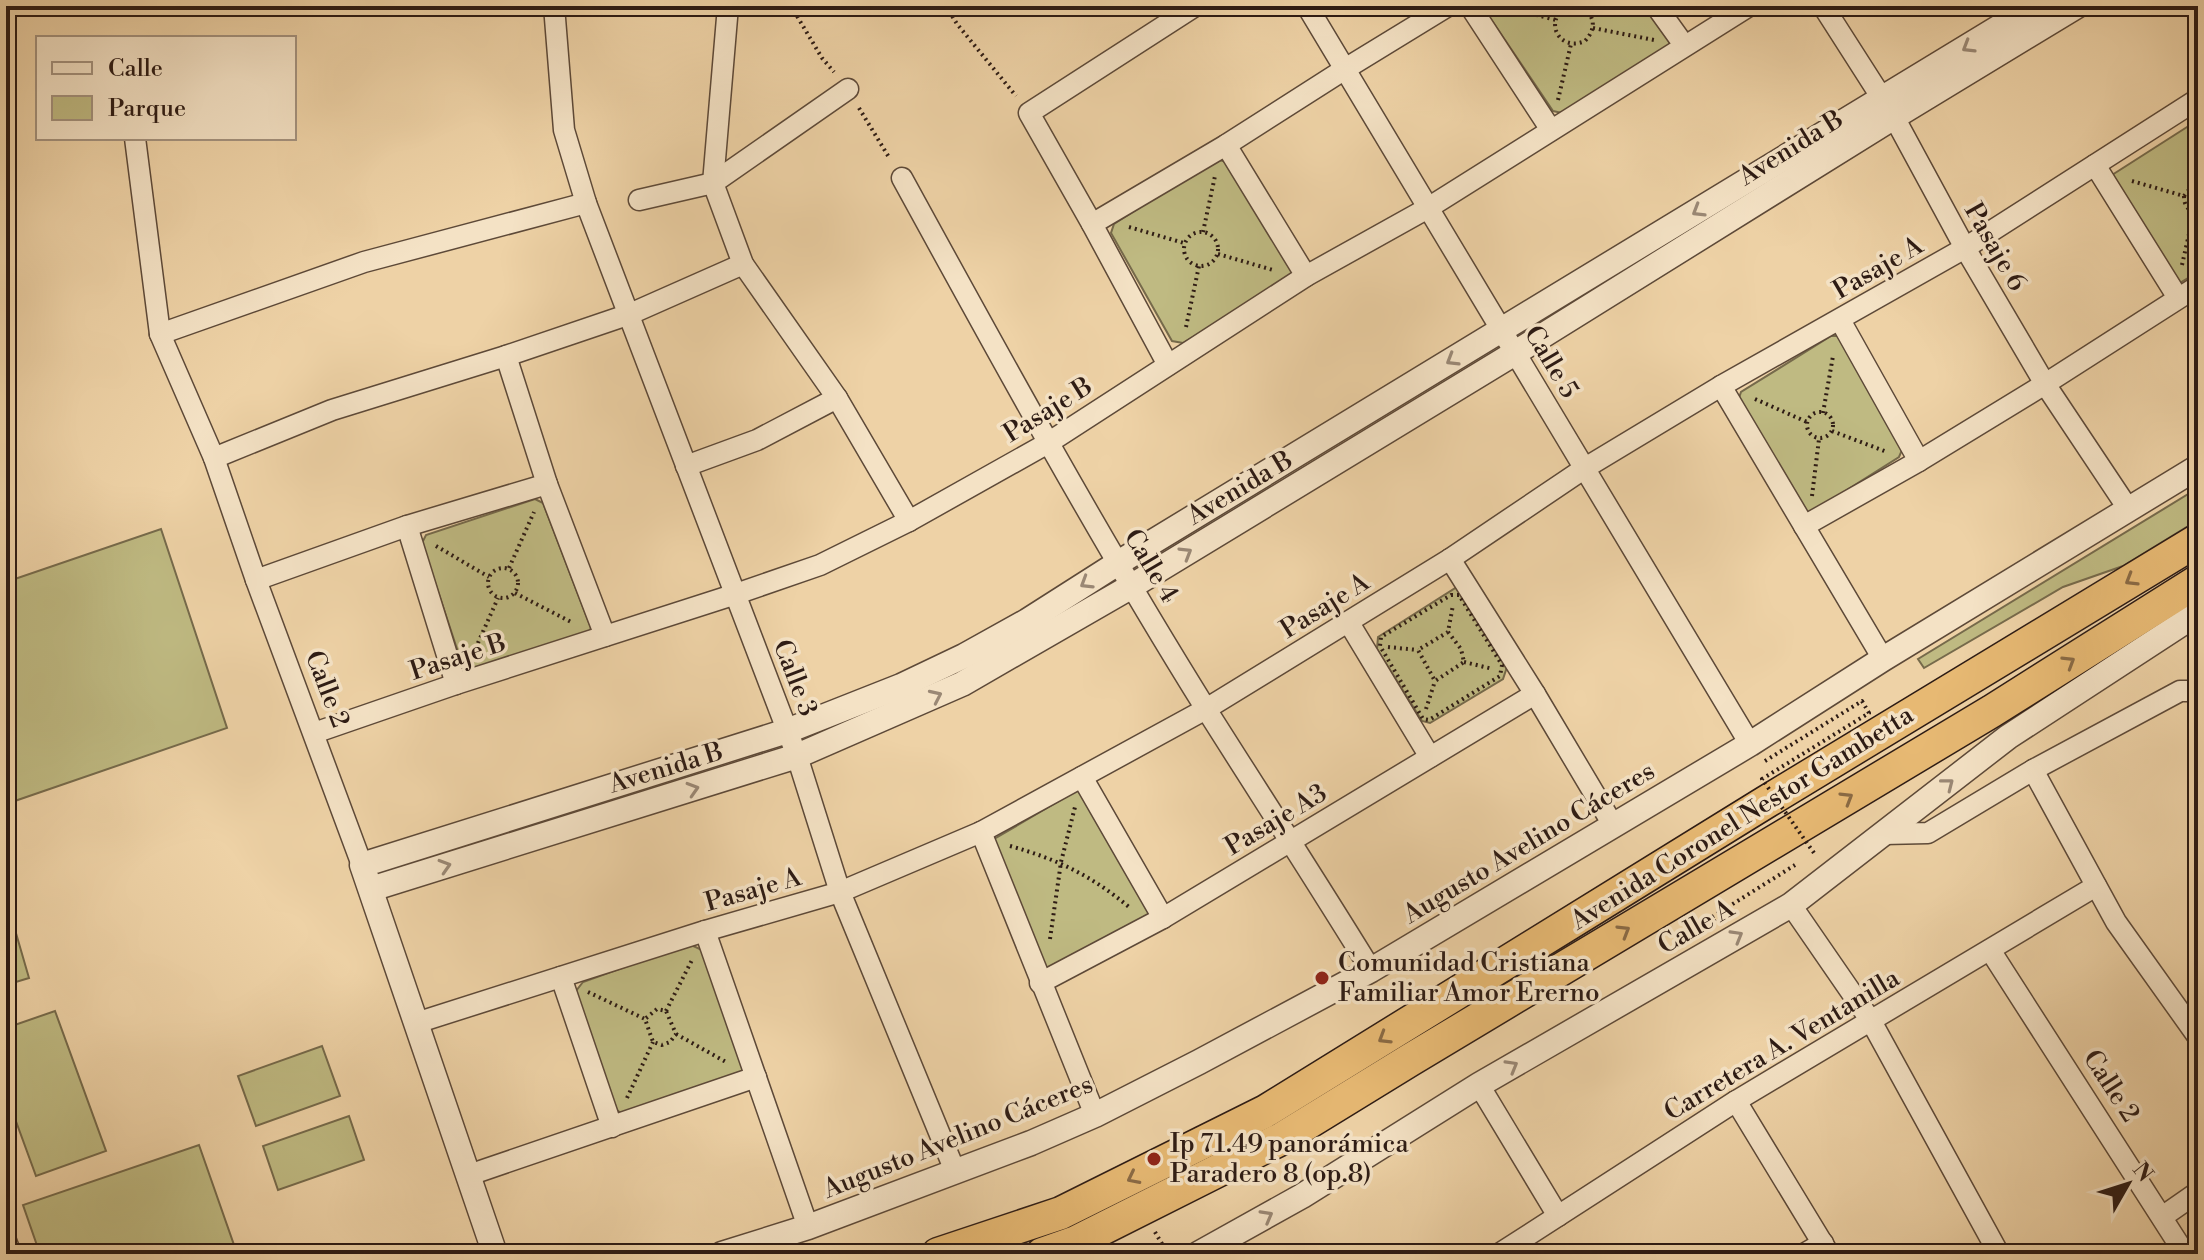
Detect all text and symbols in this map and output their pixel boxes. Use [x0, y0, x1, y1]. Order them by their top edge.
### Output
legend [36, 36, 296, 140]
one-way arrow [1962, 37, 1977, 52]
text: Calle [108, 54, 163, 84]
text: Parque [108, 94, 186, 124]
street label: Avenida B [1732, 103, 1849, 193]
street label: Pasaje 6 [1957, 197, 2033, 297]
one-way arrow [1692, 201, 1707, 217]
street label: Pasaje A [1827, 229, 1930, 307]
street label: Calle 5 [1517, 320, 1585, 404]
one-way arrow [1446, 351, 1461, 366]
street label: Pasaje B [997, 370, 1099, 450]
street label: Avenida B [1180, 444, 1299, 533]
street label: Calle 4 [1117, 523, 1185, 609]
one-way arrow [1177, 547, 1192, 563]
street label: Pasaje A [1275, 566, 1376, 646]
one-way arrow [2125, 570, 2140, 586]
one-way arrow [1080, 574, 1095, 589]
street label: Pasaje B [406, 626, 510, 688]
street label: Calle 3 [766, 635, 824, 721]
street label: Calle 2 [298, 646, 356, 732]
one-way arrow [2060, 657, 2074, 672]
one-way arrow [928, 690, 942, 706]
street label: Avenida Coronel Nestor Gambetta [1564, 698, 1920, 938]
street label: Avenida B [604, 735, 727, 801]
street label: Augusto Avelino Cáceres [1396, 755, 1661, 931]
street label: Pasaje A3 [1219, 777, 1333, 863]
one-way arrow [1939, 779, 1954, 793]
one-way arrow [686, 782, 700, 798]
one-way arrow [1838, 792, 1853, 808]
one-way arrow [438, 859, 452, 875]
street label: Pasaje A [701, 861, 806, 919]
street label: Calle A [1652, 892, 1741, 962]
one-way arrow [1615, 926, 1630, 941]
one-way arrow [1729, 930, 1743, 946]
place label: Comunidad Cristiana Familiar Amor Ererno [1338, 947, 1600, 1009]
street label: Carretera A. Ventanilla [1659, 962, 1906, 1128]
marker: Comunidad Cristiana Familiar Amor Ererno [1313, 969, 1331, 987]
one-way arrow [1378, 1028, 1393, 1043]
street label: Calle 2 [2076, 1044, 2146, 1128]
one-way arrow [1503, 1060, 1518, 1076]
street label: Augusto Avelino Cáceres [818, 1068, 1098, 1206]
place label: Ip 71.49 panorámica Paradero 8 (op.8) [1170, 1128, 1409, 1190]
north arrow [2088, 1144, 2168, 1224]
marker: Ip 71.49 panorámica Paradero 8 (op.8) [1145, 1150, 1163, 1168]
text: N [2126, 1157, 2159, 1188]
one-way arrow [1126, 1168, 1141, 1183]
one-way arrow [1258, 1210, 1272, 1226]

